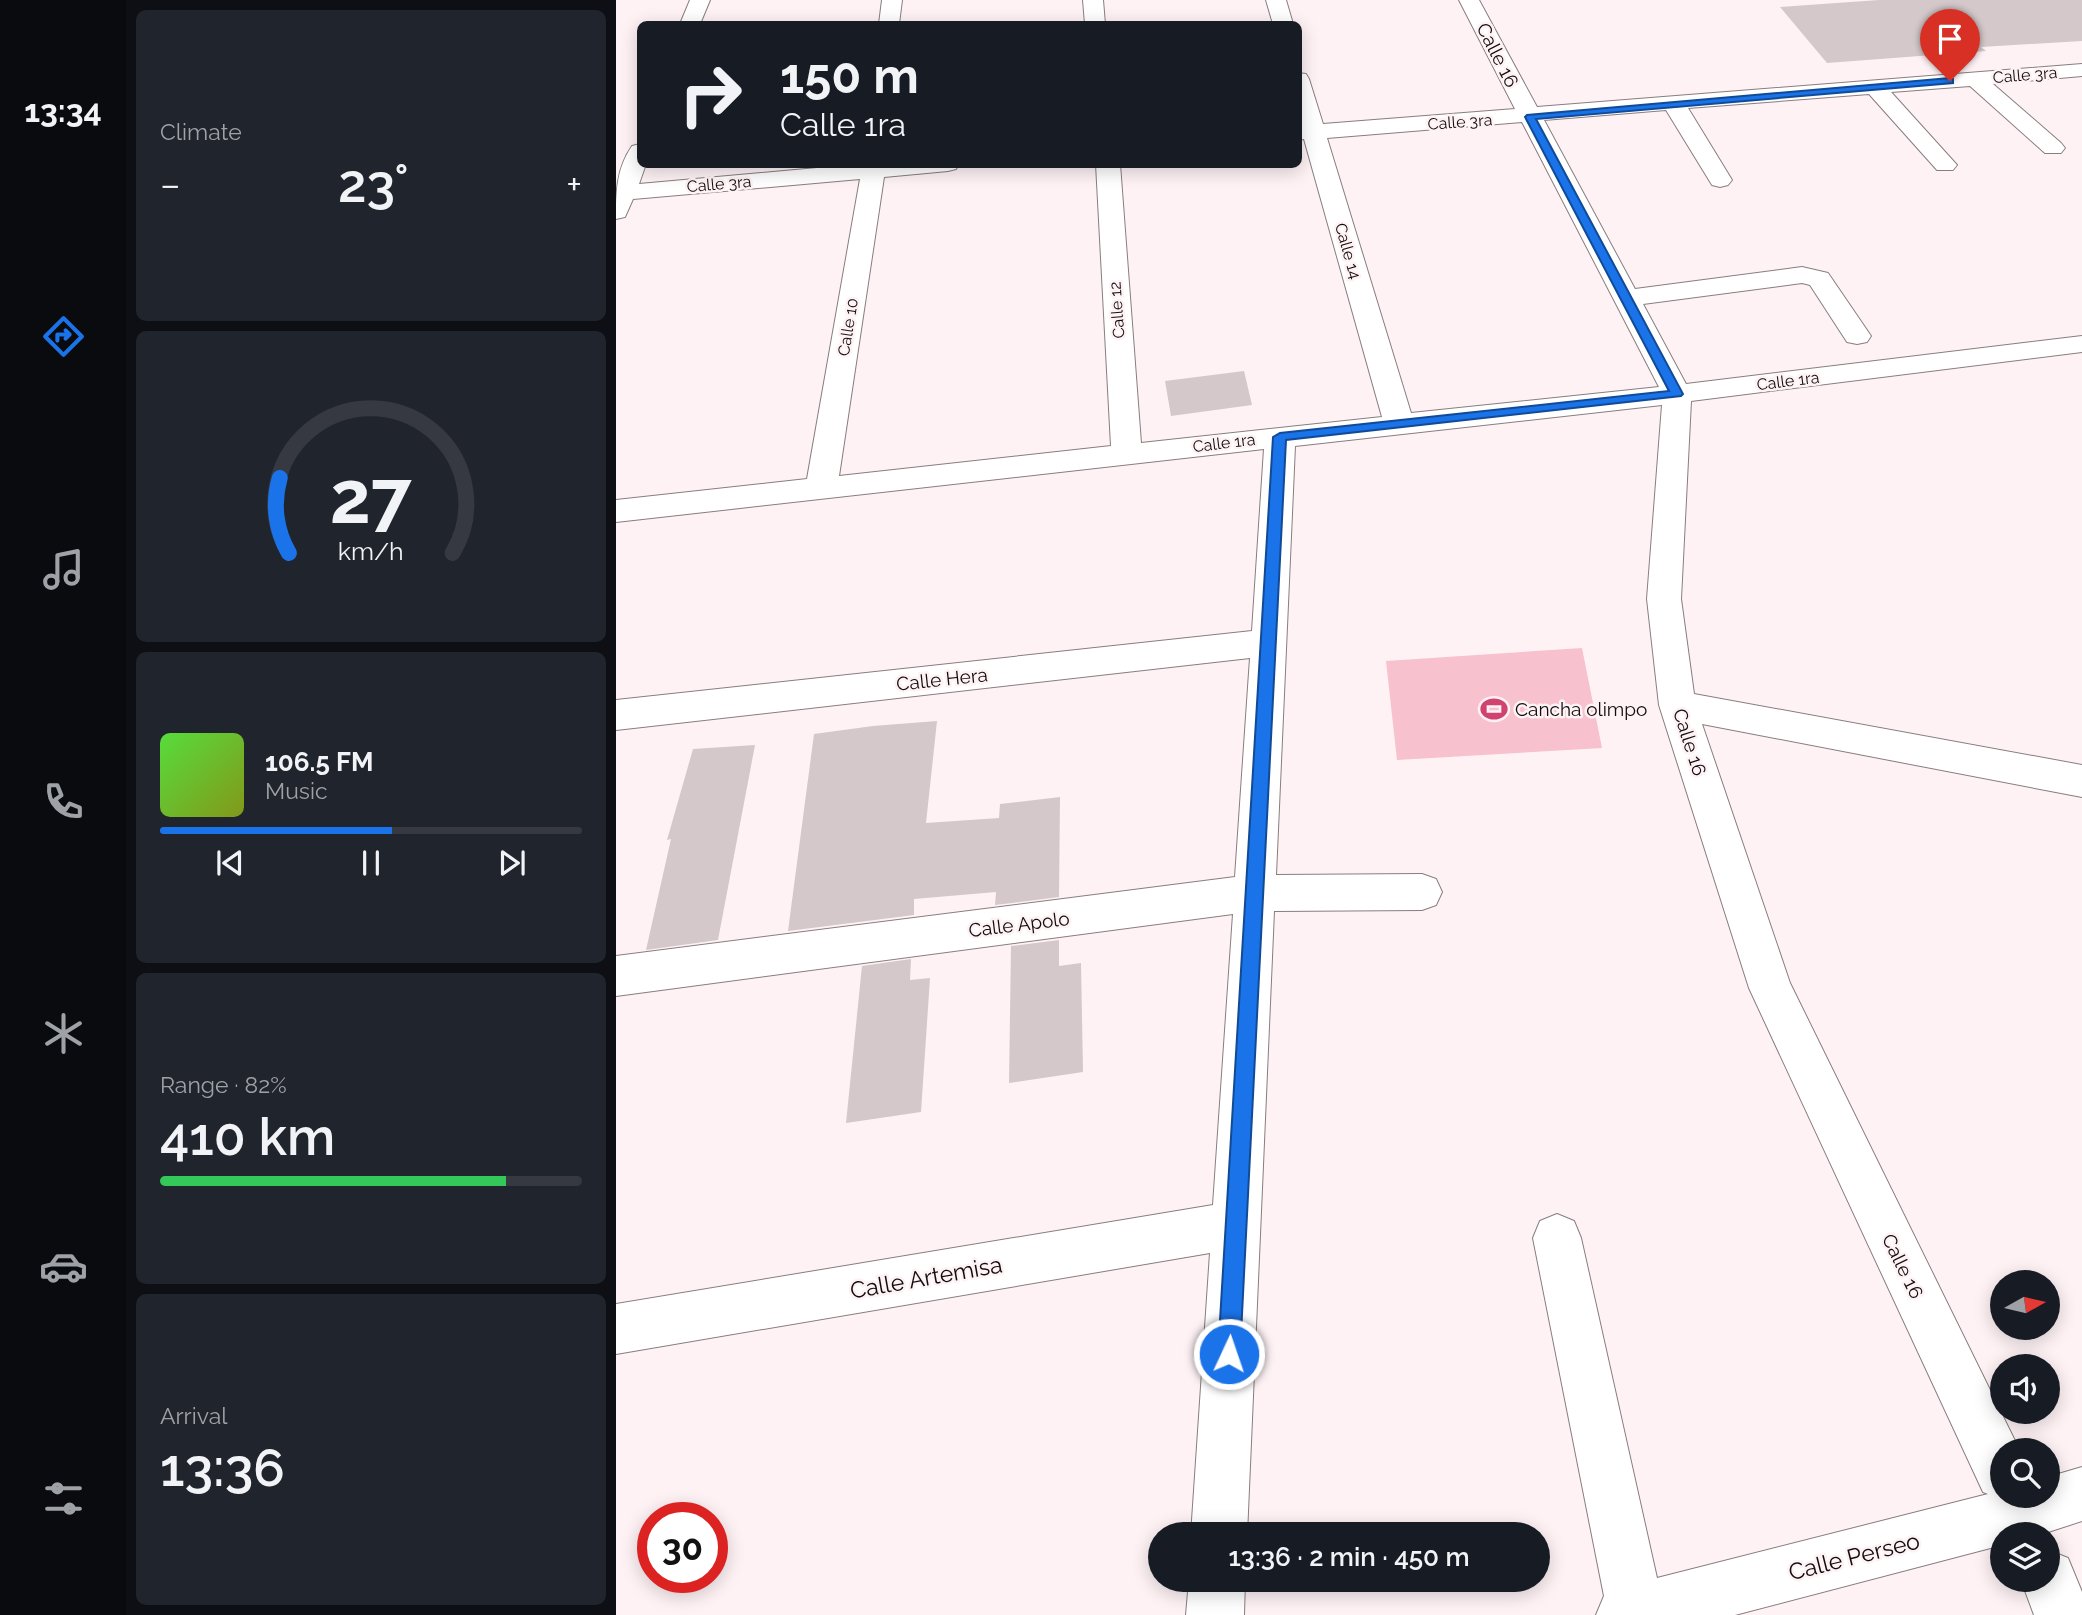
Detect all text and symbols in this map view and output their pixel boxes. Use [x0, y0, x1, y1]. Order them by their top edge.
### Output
pin [1920, 9, 1980, 81]
street label: Calle 16 [1472, 19, 1524, 91]
icon: arrive [1931, 20, 1969, 58]
text: 150 m [780, 47, 919, 104]
icon: right [665, 49, 756, 140]
street label: Calle 3ra [1992, 63, 2058, 87]
text: 13:34 [24, 92, 102, 129]
text: Calle 1ra [780, 106, 906, 143]
street label: Calle 3ra [1427, 110, 1493, 134]
text: Climate [160, 118, 242, 145]
text: 23° [338, 153, 409, 214]
text: − [160, 162, 180, 207]
text: + [566, 162, 582, 207]
street label: Calle 3ra [686, 172, 752, 196]
street label: Calle 14 [1331, 221, 1365, 281]
street label: Calle 12 [1106, 281, 1128, 339]
street label: Calle 10 [834, 297, 862, 357]
icon: directions [39, 312, 88, 361]
street label: Calle 1ra [1756, 368, 1820, 394]
street label: Calle 1ra [1192, 430, 1256, 456]
text: 27 [330, 455, 412, 540]
text: km/h [338, 535, 404, 565]
icon: music [39, 545, 88, 594]
street label: Calle Hera [895, 663, 989, 695]
sports icon: Cancha olimpo [1479, 694, 1509, 724]
place label: Cancha olimpo [1515, 698, 1647, 720]
street label: Calle 16 [1669, 706, 1711, 778]
text: 106.5 FM [265, 747, 374, 777]
icon: phone [39, 777, 88, 826]
text: Music [265, 777, 328, 804]
icon: previous [211, 844, 249, 882]
icon: pause [352, 844, 390, 882]
icon: next [493, 844, 531, 882]
street label: Calle Apolo [967, 907, 1071, 941]
icon: climate [39, 1009, 88, 1058]
text: Range · 82% [160, 1071, 287, 1098]
text: 410 km [160, 1106, 335, 1167]
street label: Calle 16 [1878, 1230, 1928, 1302]
icon: car [39, 1242, 88, 1291]
street label: Calle Artemisa [848, 1250, 1004, 1304]
north arrow [1990, 1270, 2060, 1340]
map controls [1990, 1270, 2060, 1592]
position arrow [1192, 1317, 1266, 1391]
button: sound [1990, 1354, 2060, 1424]
text: Arrival [160, 1402, 227, 1429]
text: 13:36 [160, 1437, 285, 1498]
button: search [1990, 1438, 2060, 1508]
icon: filters [39, 1474, 88, 1523]
speed limit sign: 30 [637, 1502, 728, 1593]
button: layers [1990, 1522, 2060, 1592]
street label: Calle Perseo [1786, 1527, 1922, 1585]
text: 13:36 · 2 min · 450 m [1228, 1542, 1470, 1572]

